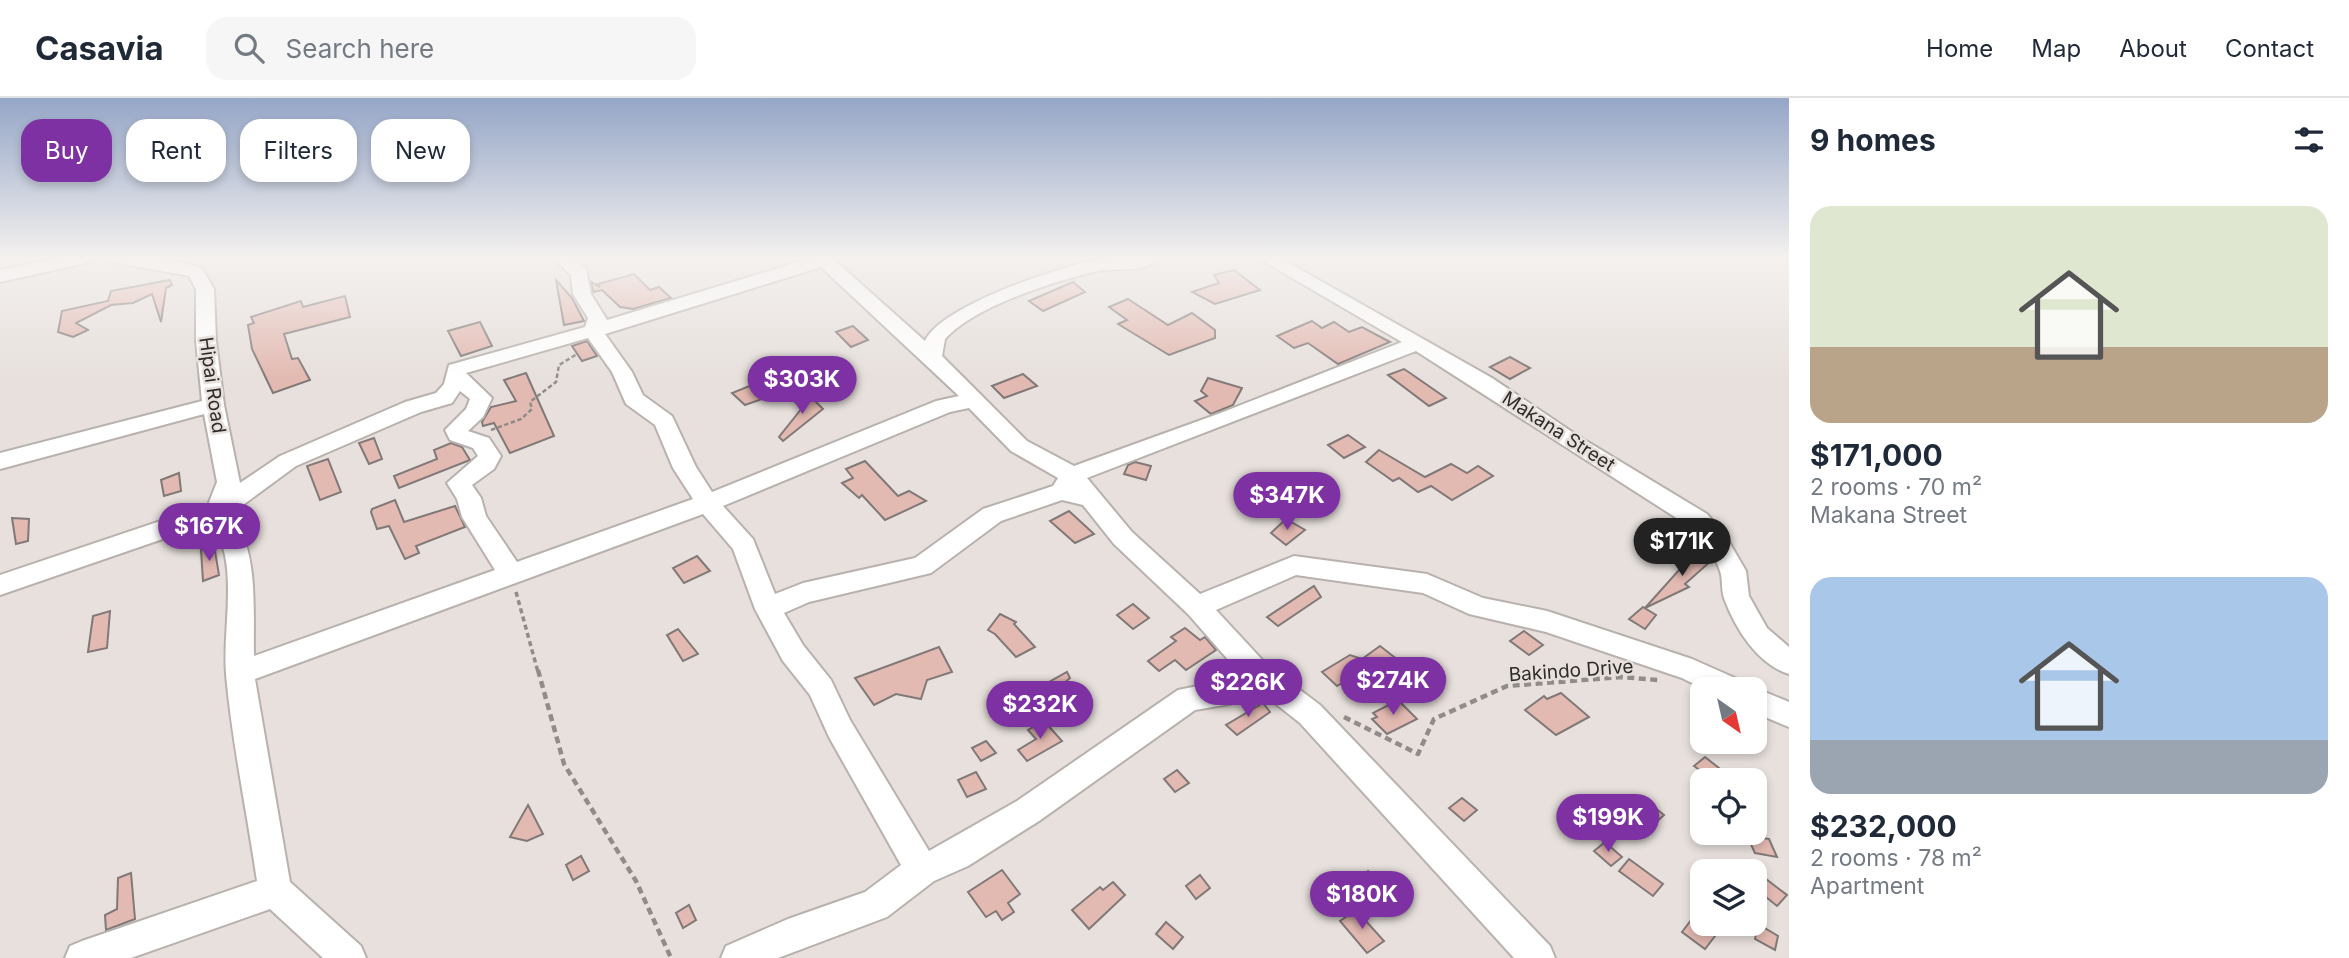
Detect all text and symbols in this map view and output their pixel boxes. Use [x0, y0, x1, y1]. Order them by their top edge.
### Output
search box [206, 17, 696, 80]
text: Casavia [35, 28, 164, 68]
icon: search [230, 29, 268, 67]
text: Search here [286, 33, 434, 64]
text: Home [1926, 34, 1993, 63]
text: Map [2031, 34, 2081, 63]
text: About [2119, 34, 2187, 63]
text: Contact [2225, 34, 2314, 63]
chip: Buy [21, 119, 112, 182]
chip: Rent [126, 119, 226, 182]
chip: Filters [240, 119, 357, 182]
chip: New [371, 119, 470, 182]
icon: filters [2290, 121, 2328, 159]
text: 9 homes [1810, 122, 1936, 158]
icon: home [2006, 252, 2132, 378]
street label: Hipai Road [194, 335, 231, 435]
pin: $303K [753, 356, 851, 416]
text: $303K [764, 365, 840, 393]
street label: Makana Street [1498, 386, 1619, 476]
text: $171,000 [1810, 437, 1943, 473]
pin: $347K [1238, 472, 1336, 532]
text: 2 rooms · 70 m² [1810, 473, 1982, 501]
text: $347K [1249, 481, 1325, 509]
text: Makana Street [1810, 501, 1967, 529]
pin: $167K [160, 504, 258, 563]
text: $167K [174, 512, 244, 540]
pin: $171K [1633, 518, 1731, 578]
text: $171K [1650, 527, 1714, 555]
icon: home [2006, 623, 2132, 749]
street label: Bakindo Drive [1508, 655, 1634, 686]
pin: $274K [1344, 658, 1442, 717]
pin: $226K [1199, 660, 1297, 719]
text: $274K [1356, 666, 1430, 694]
text: $226K [1210, 668, 1286, 696]
north arrow [1690, 677, 1768, 754]
map controls [1690, 677, 1767, 936]
pin: $232K [991, 682, 1089, 741]
text: $232K [1002, 690, 1078, 718]
button: locate [1690, 768, 1767, 845]
pin: $199K [1559, 794, 1657, 854]
text: $199K [1572, 803, 1644, 831]
text: $232,000 [1810, 808, 1957, 844]
text: 2 rooms · 78 m² [1810, 844, 1982, 872]
button: layers [1690, 859, 1767, 936]
pin: $180K [1313, 872, 1411, 931]
text: Apartment [1810, 872, 1924, 900]
text: $180K [1326, 880, 1398, 908]

